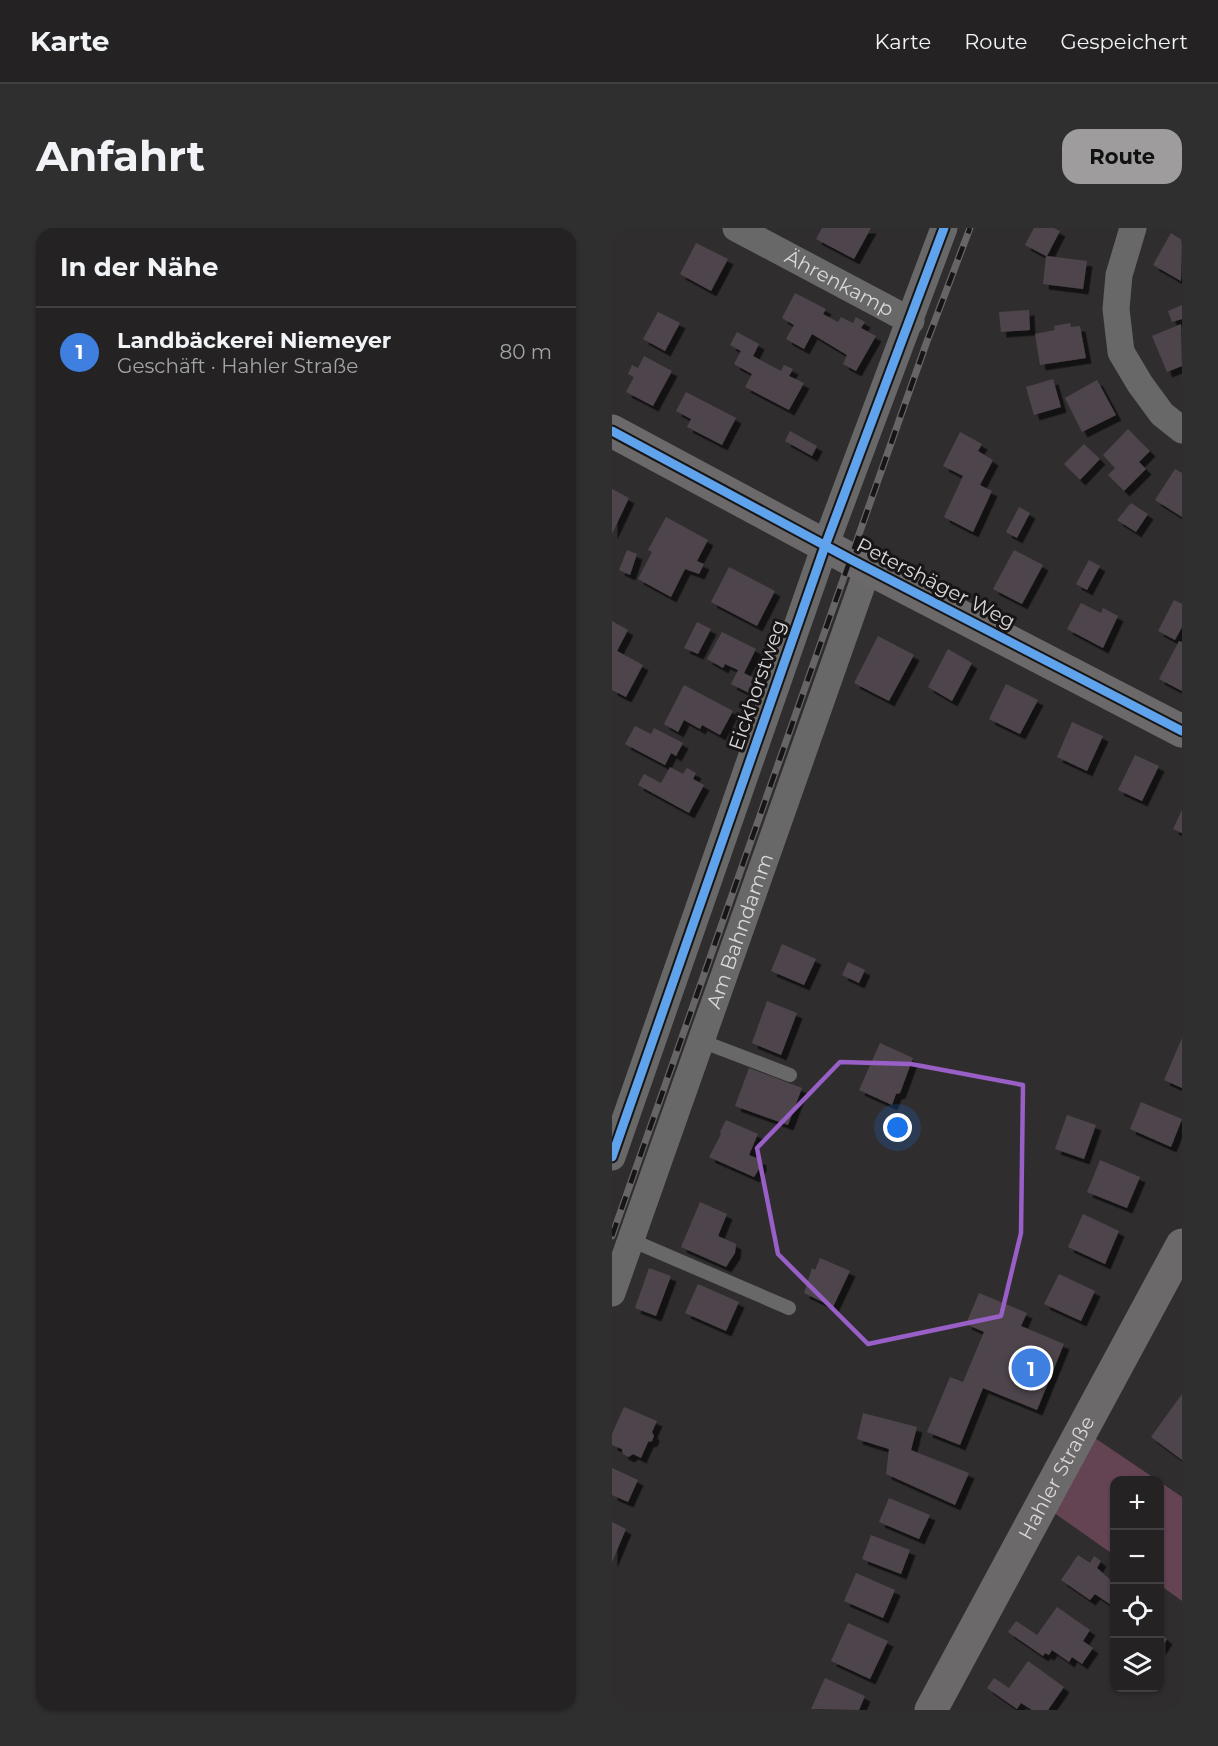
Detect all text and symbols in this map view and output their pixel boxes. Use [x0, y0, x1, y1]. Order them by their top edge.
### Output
text: Karte [30, 24, 110, 58]
text: Karte [875, 29, 931, 54]
text: Route [964, 29, 1027, 54]
text: Gespeichert [1060, 29, 1188, 54]
button: Route [1062, 129, 1182, 184]
text: Anfahrt [36, 130, 205, 182]
street label: Ährenkamp [781, 244, 898, 322]
text: In der Nähe [60, 251, 218, 283]
text: Landbäckerei Niemeyer [117, 327, 391, 354]
text: 1 [76, 340, 83, 364]
text: 80 m [500, 340, 552, 364]
text: Geschäft · Hahler Straße [117, 354, 358, 378]
street label: Petershäger Weg [853, 533, 1019, 633]
street label: Eickhorstweg [723, 617, 791, 753]
street label: Am Bahndamm [701, 850, 778, 1012]
your location [883, 1113, 912, 1142]
pin: 1 [1012, 1346, 1050, 1390]
street label: Hahler Straße [1013, 1412, 1100, 1544]
map controls [1110, 1476, 1164, 1692]
button: + [1110, 1476, 1164, 1530]
button: − [1110, 1530, 1164, 1584]
button: locate [1110, 1584, 1164, 1638]
button: layers [1110, 1638, 1164, 1692]

